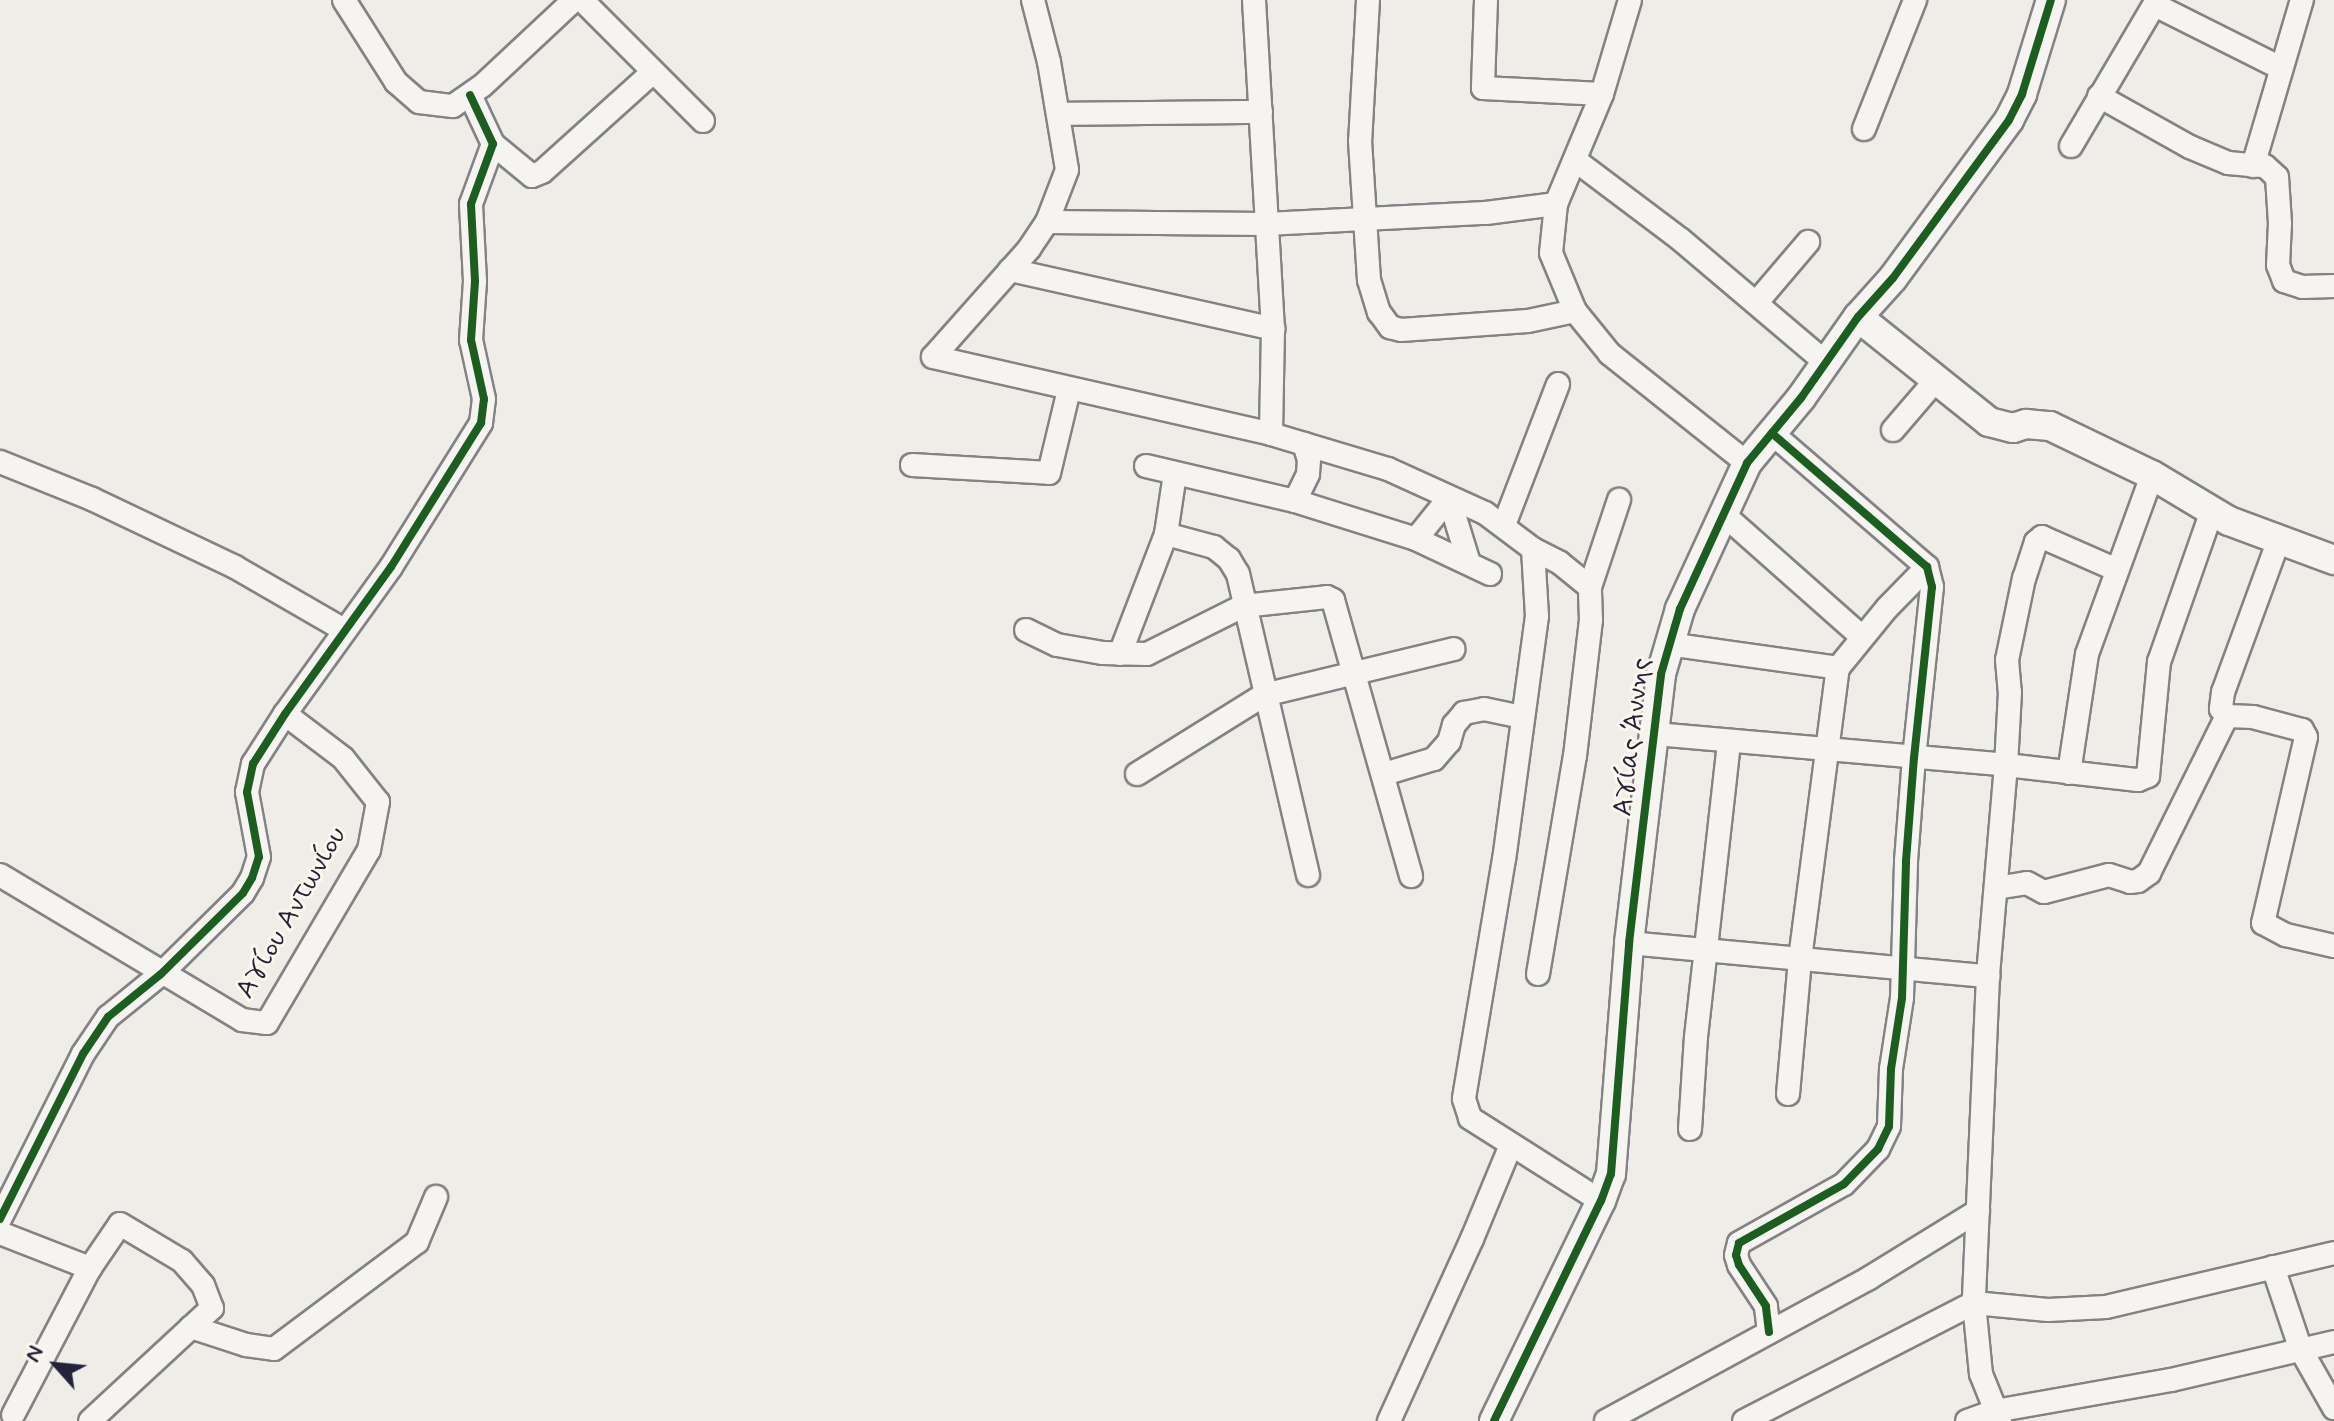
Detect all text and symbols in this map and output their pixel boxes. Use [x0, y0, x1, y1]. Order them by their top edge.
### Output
street label: Αγίας Άννης [1607, 656, 1659, 818]
street label: Αγίου Αντωνίου [229, 821, 355, 1005]
north arrow [16, 1325, 96, 1405]
text: N [19, 1341, 50, 1367]

